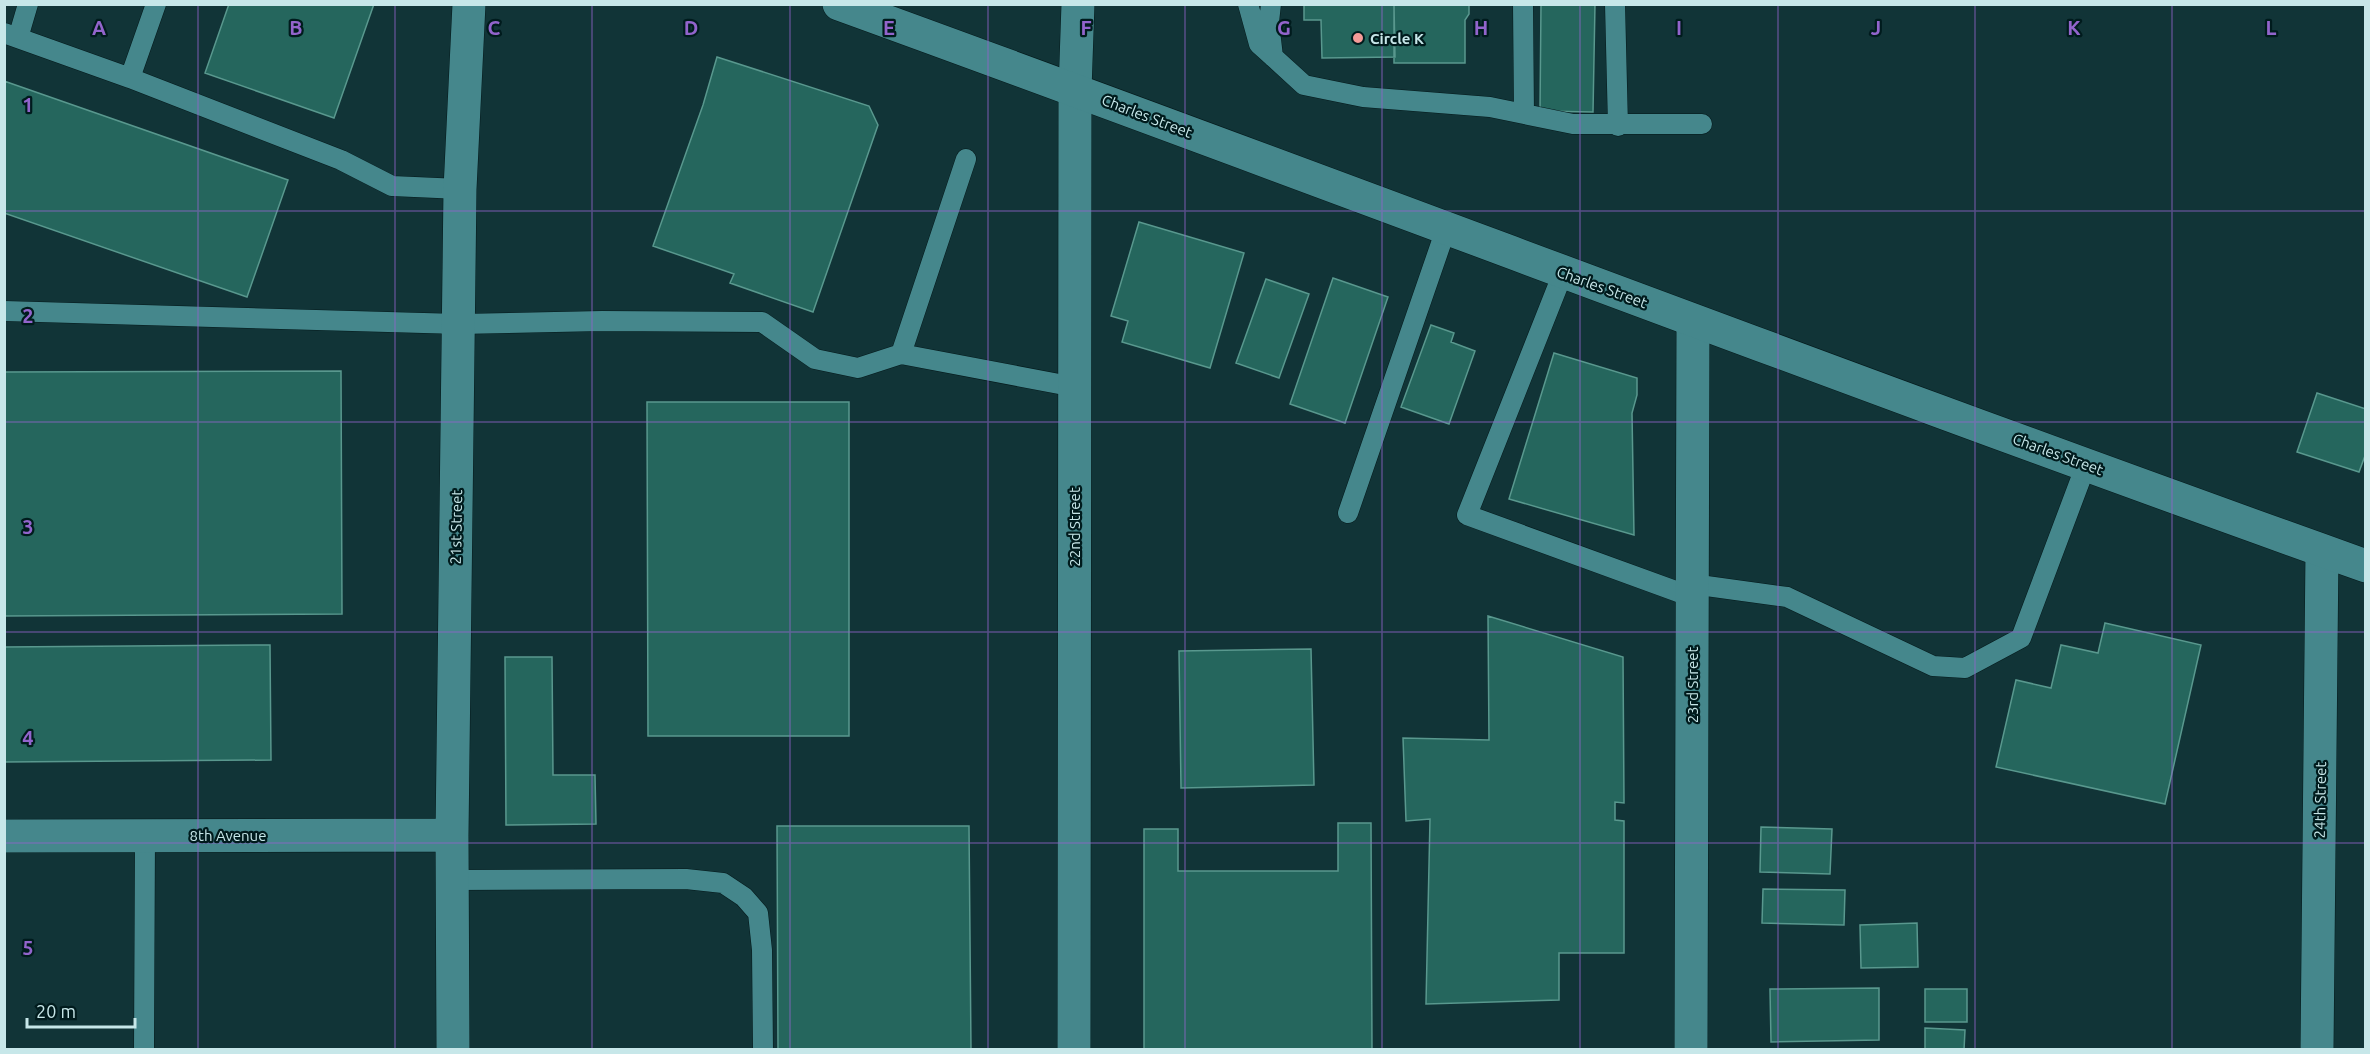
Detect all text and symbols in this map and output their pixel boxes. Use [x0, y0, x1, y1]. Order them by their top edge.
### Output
text: A [92, 16, 106, 39]
text: B [289, 16, 303, 39]
text: C [488, 16, 501, 39]
text: D [684, 16, 698, 39]
text: E [883, 16, 895, 39]
text: F [1080, 16, 1092, 39]
text: G [1277, 16, 1291, 39]
text: H [1474, 16, 1488, 39]
text: I [1676, 16, 1682, 39]
text: J [1871, 16, 1881, 39]
text: K [2067, 16, 2081, 39]
text: L [2266, 16, 2277, 39]
place label: Circle K [1370, 30, 1424, 47]
marker: Circle K [1351, 31, 1365, 45]
street label: Charles Street [1100, 91, 1195, 141]
text: 1 [22, 93, 34, 116]
street label: Charles Street [1554, 263, 1650, 311]
text: 2 [22, 304, 34, 327]
street label: Charles Street [2010, 430, 2106, 478]
street label: 22nd Street [1066, 487, 1083, 567]
street label: 21st Street [447, 489, 465, 564]
text: 3 [22, 515, 34, 538]
street label: 23rd Street [1684, 647, 1701, 723]
text: 4 [22, 726, 34, 749]
street label: 24th Street [2311, 761, 2329, 838]
street label: 8th Avenue [190, 827, 266, 844]
text: 5 [22, 936, 34, 959]
scale bar [27, 991, 135, 1029]
text: 20 m [36, 1001, 76, 1021]

